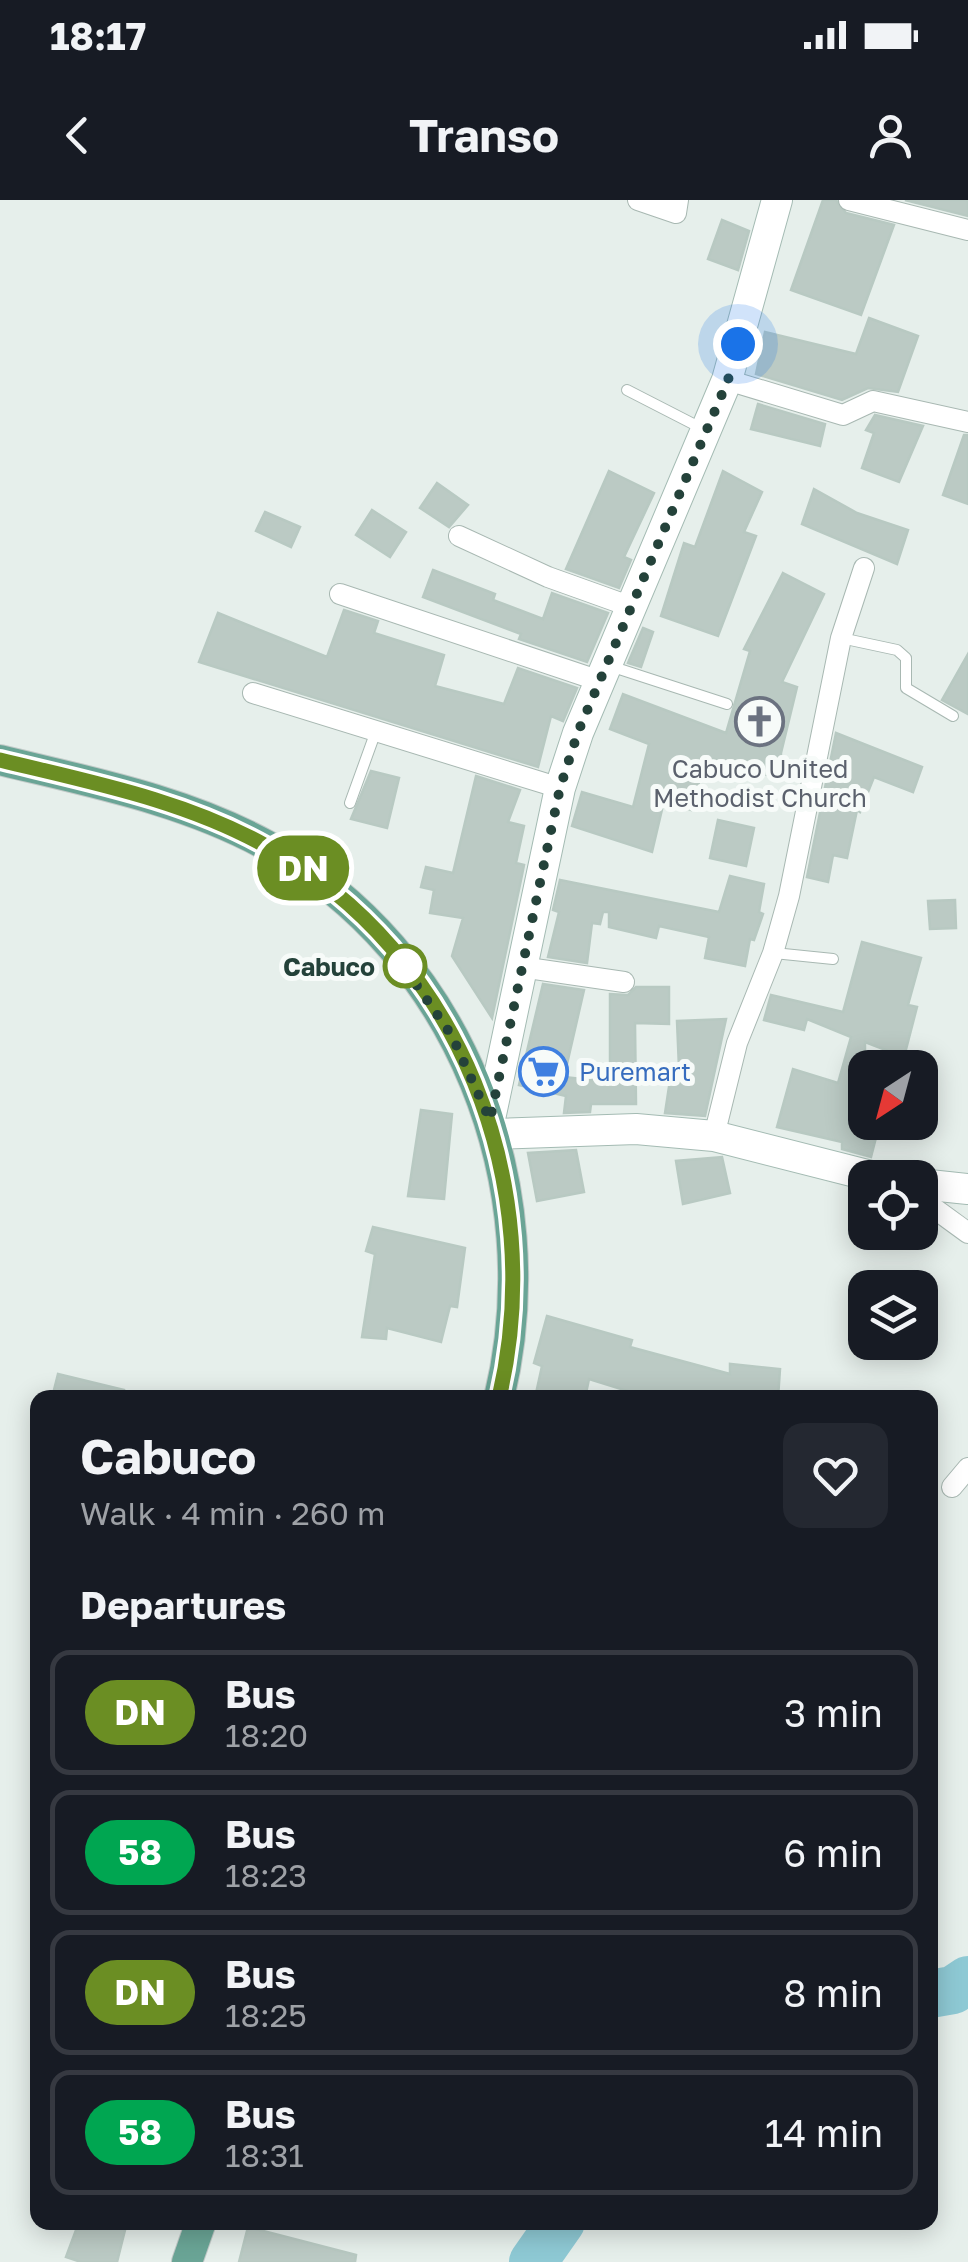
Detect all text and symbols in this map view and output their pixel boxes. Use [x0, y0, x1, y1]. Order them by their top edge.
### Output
text: 18:17 [50, 13, 146, 58]
icon: back [50, 108, 105, 163]
text: Transo [409, 108, 559, 162]
icon: person [863, 108, 918, 163]
your location [713, 319, 763, 369]
church icon: Cabuco United Methodist Church [734, 696, 786, 748]
place label: Cabuco United Methodist Church [653, 753, 867, 813]
line badge: DN [258, 836, 348, 900]
text: DN [277, 847, 329, 889]
marker: Cabuco [384, 945, 426, 987]
place label: Cabuco [283, 951, 375, 982]
supermarket icon: Puremart [518, 1045, 570, 1097]
north arrow [848, 1050, 938, 1140]
map controls [848, 1050, 938, 1360]
place label: Puremart [579, 1056, 691, 1087]
button: locate [848, 1160, 938, 1250]
button: layers [848, 1270, 938, 1360]
button: heart [783, 1423, 888, 1528]
text: Cabuco [80, 1427, 256, 1485]
text: Walk · 4 min · 260 m [80, 1494, 385, 1532]
text: Departures [80, 1582, 286, 1627]
text: Bus [225, 1671, 296, 1716]
text: 3 min [784, 1690, 883, 1735]
text: DN [114, 1691, 166, 1733]
text: 18:20 [225, 1716, 308, 1754]
text: Bus [225, 1811, 296, 1856]
text: 6 min [783, 1830, 883, 1875]
text: 58 [118, 1831, 162, 1873]
text: 18:23 [225, 1856, 307, 1894]
text: Bus [225, 1951, 296, 1996]
text: 8 min [783, 1970, 883, 2015]
text: DN [114, 1971, 166, 2013]
text: 18:25 [225, 1996, 307, 2034]
text: Bus [225, 2091, 296, 2136]
text: 14 min [765, 2110, 883, 2155]
text: 58 [118, 2111, 162, 2153]
text: 18:31 [225, 2136, 304, 2174]

